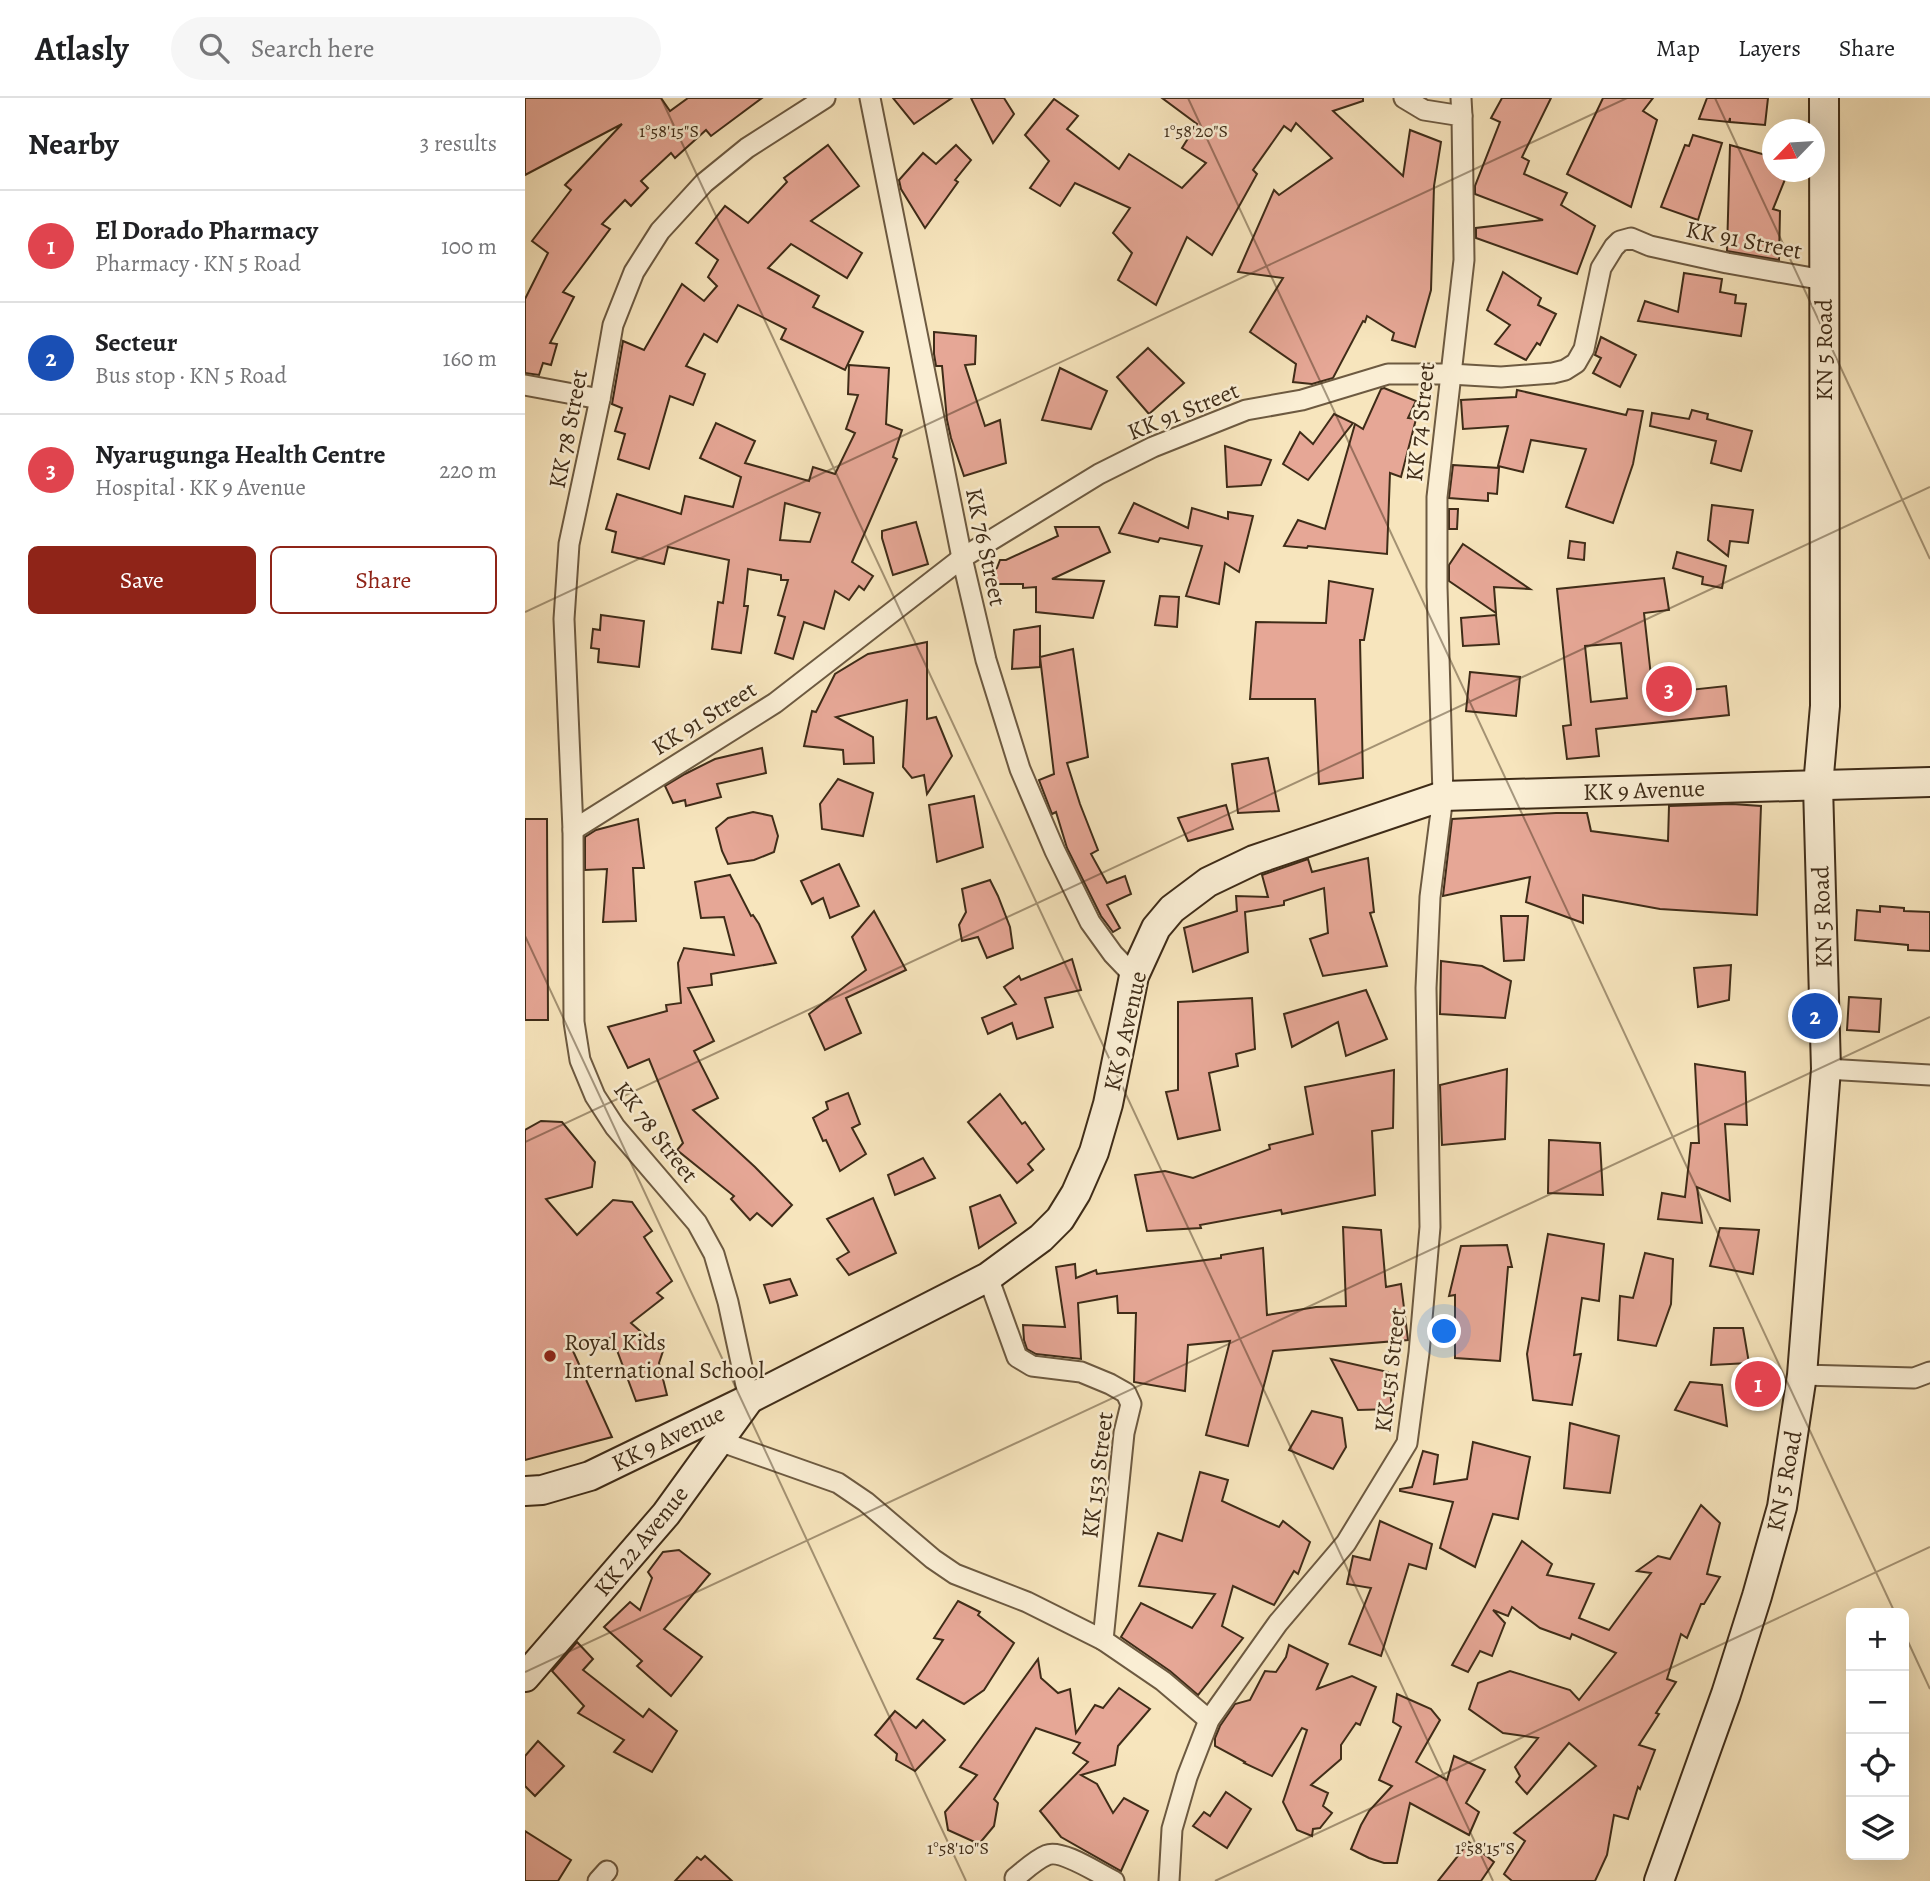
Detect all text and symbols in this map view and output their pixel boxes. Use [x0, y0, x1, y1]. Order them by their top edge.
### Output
search box [171, 17, 661, 80]
text: Atlasly [35, 26, 129, 71]
icon: search [195, 29, 233, 67]
text: Search here [251, 31, 374, 66]
text: Map [1656, 32, 1700, 64]
text: Layers [1738, 32, 1801, 64]
text: Share [1839, 32, 1895, 64]
text: 1°58'15"S [639, 119, 699, 143]
text: 1°58'20"S [1164, 119, 1228, 143]
north arrow [1762, 119, 1825, 182]
text: Nearby [28, 124, 119, 164]
text: 3 results [420, 128, 497, 159]
text: El Dorado Pharmacy [95, 213, 318, 248]
street label: KK 91 Street [1683, 213, 1805, 267]
text: 1 [47, 231, 55, 262]
text: 100 m [441, 231, 497, 262]
text: Pharmacy · KN 5 Road [95, 248, 301, 279]
street label: KN 5 Road [1808, 299, 1840, 401]
text: Secteur [95, 325, 177, 360]
text: 2 [45, 343, 57, 374]
text: 160 m [443, 343, 497, 374]
text: Bus stop · KN 5 Road [95, 360, 287, 391]
street label: KK 74 Street [1398, 361, 1442, 483]
street label: KK 78 Street [541, 367, 595, 491]
street label: KK 91 Street [1122, 374, 1244, 448]
text: Nyarugunga Health Centre [95, 437, 385, 472]
text: 3 [46, 455, 56, 486]
text: 220 m [439, 455, 497, 486]
text: Hospital · KK 9 Avenue [95, 472, 306, 503]
street label: KK 76 Street [958, 485, 1014, 609]
button: Save [28, 546, 256, 614]
button: Share [270, 546, 497, 614]
pin: 3 [1646, 663, 1692, 715]
street label: KK 91 Street [646, 673, 762, 763]
street label: KK 9 Avenue [1582, 772, 1706, 808]
street label: KN 5 Road [1804, 865, 1840, 969]
street label: KK 9 Avenue [1096, 968, 1154, 1094]
pin: 2 [1792, 990, 1838, 1042]
street label: KK 78 Street [606, 1075, 706, 1189]
street label: KK 151 Street [1366, 1306, 1414, 1434]
your location [1427, 1314, 1461, 1348]
place label: Royal Kids International School [564, 1326, 764, 1386]
marker: Royal Kids International School [542, 1348, 558, 1364]
pin: 1 [1735, 1358, 1781, 1410]
street label: KK 9 Avenue [606, 1397, 730, 1479]
street label: KK 153 Street [1073, 1410, 1121, 1540]
street label: KN 5 Road [1759, 1428, 1809, 1534]
street label: KK 22 Avenue [586, 1479, 696, 1603]
map controls [1846, 1608, 1909, 1860]
button: + [1846, 1608, 1909, 1671]
button: − [1846, 1671, 1909, 1734]
button: locate [1846, 1734, 1909, 1797]
button: layers [1846, 1797, 1909, 1860]
text: 1°58'10"S [927, 1836, 989, 1860]
text: 1°58'15"S [1455, 1836, 1515, 1860]

